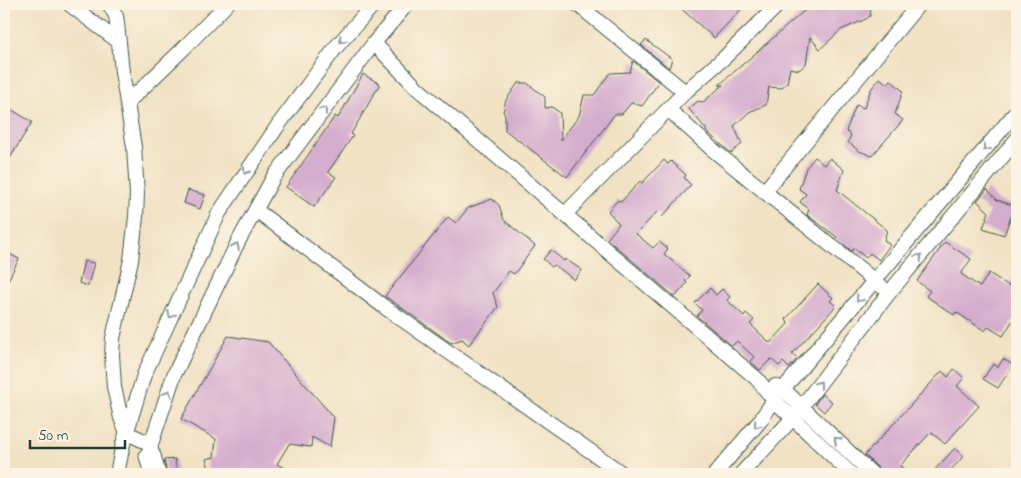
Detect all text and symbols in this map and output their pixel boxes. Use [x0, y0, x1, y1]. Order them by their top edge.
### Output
one-way arrow [339, 35, 348, 44]
one-way arrow [318, 106, 327, 116]
one-way arrow [984, 142, 992, 151]
one-way arrow [243, 166, 252, 175]
one-way arrow [230, 242, 240, 251]
one-way arrow [913, 253, 922, 262]
one-way arrow [856, 293, 864, 302]
one-way arrow [167, 310, 177, 319]
one-way arrow [813, 381, 821, 390]
one-way arrow [162, 390, 172, 398]
scale bar [30, 418, 125, 450]
one-way arrow [754, 419, 762, 428]
text: 50 m [38, 425, 69, 447]
one-way arrow [833, 437, 842, 446]

